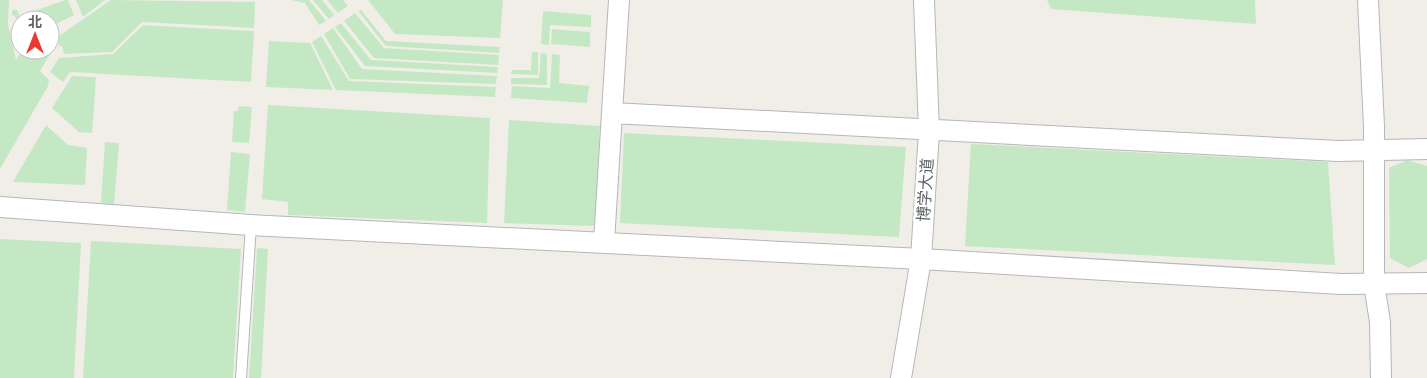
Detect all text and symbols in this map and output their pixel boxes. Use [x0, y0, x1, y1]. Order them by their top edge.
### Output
north arrow [10, 10, 60, 60]
text: 北 [28, 14, 42, 30]
street label: 博学大道 [914, 157, 937, 223]

